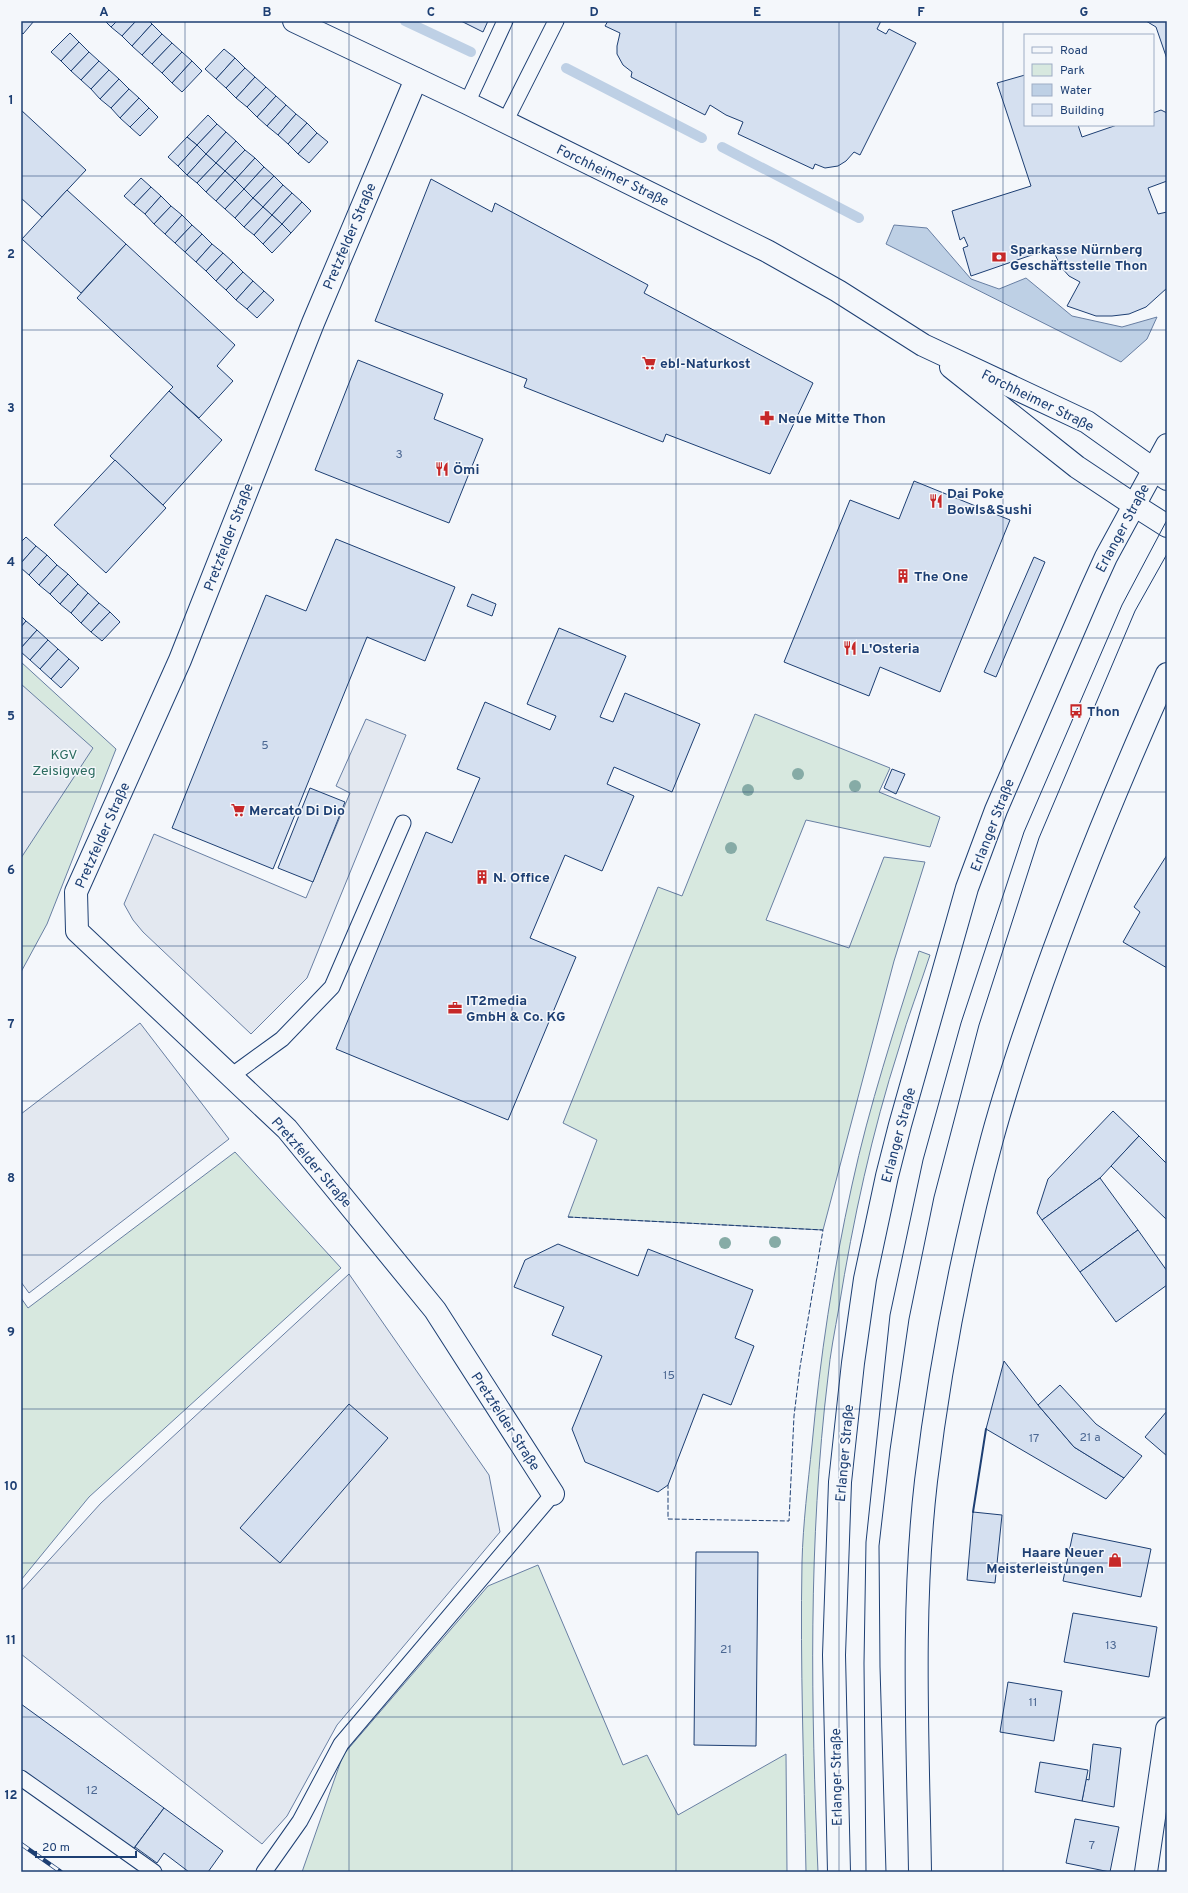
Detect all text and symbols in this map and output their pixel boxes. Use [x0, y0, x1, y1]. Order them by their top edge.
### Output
text: A [99, 5, 109, 21]
text: B [263, 5, 272, 21]
text: C [427, 5, 435, 21]
text: D [589, 5, 599, 21]
text: E [753, 5, 761, 21]
text: F [917, 5, 925, 21]
text: G [1080, 5, 1089, 21]
legend [1024, 34, 1154, 126]
text: Road [1060, 43, 1088, 59]
text: Park [1060, 63, 1085, 79]
text: Water [1060, 83, 1092, 99]
text: 1 [8, 93, 14, 109]
text: Building [1060, 103, 1104, 119]
street label: Forchheimer Straße [553, 142, 671, 211]
street label: Pretzfelder Straße [320, 181, 380, 292]
place label: Sparkasse Nürnberg Geschäftsstelle Thon [1010, 242, 1148, 275]
text: 2 [7, 247, 15, 263]
bank icon: Sparkasse Nürnberg Geschäftsstelle Thon [991, 249, 1007, 265]
supermarket icon: ebl-Naturkost [641, 355, 657, 371]
place label: ebl-Naturkost [660, 356, 751, 373]
street label: Forchheimer Straße [978, 367, 1096, 436]
text: 3 [7, 401, 15, 417]
pharmacy icon: Neue Mitte Thon [759, 410, 775, 426]
place label: Neue Mitte Thon [778, 411, 886, 428]
house number: 3 [395, 447, 403, 463]
restaurant icon: Ömi [434, 461, 450, 477]
place label: Ömi [453, 462, 479, 479]
street label: Pretzfelder Straße [201, 481, 258, 594]
street label: Erlanger Straße [1093, 481, 1154, 576]
place label: Dai Poke Bowls&Sushi [947, 486, 1032, 519]
restaurant icon: Dai Poke Bowls&Sushi [928, 493, 944, 509]
text: 4 [7, 555, 15, 571]
building icon: The One [895, 568, 911, 584]
place label: The One [914, 569, 969, 586]
restaurant icon: L'Osteria [842, 640, 858, 656]
place label: L'Osteria [861, 641, 920, 658]
bus stop icon: Thon [1068, 703, 1084, 719]
place label: Thon [1087, 704, 1120, 721]
text: 5 [7, 709, 15, 725]
house number: 5 [261, 738, 269, 754]
park label: KGV Zeisigweg [32, 747, 96, 780]
street label: Erlanger Straße [968, 777, 1019, 874]
street label: Pretzfelder Straße [72, 780, 134, 891]
supermarket icon: Mercato Di Dio [230, 802, 246, 818]
place label: Mercato Di Dio [249, 803, 345, 820]
text: 6 [7, 863, 15, 879]
building icon: N. Office [474, 869, 490, 885]
place label: N. Office [493, 870, 550, 887]
place label: IT2media GmbH & Co. KG [466, 993, 565, 1026]
office icon: IT2media GmbH & Co. KG [447, 1000, 463, 1016]
text: 7 [8, 1017, 15, 1033]
street label: Erlanger Straße [879, 1086, 920, 1185]
street label: Pretzfelder Straße [267, 1114, 355, 1212]
text: 8 [7, 1171, 15, 1187]
text: 9 [7, 1325, 15, 1341]
house number: 15 [663, 1368, 675, 1384]
street label: Pretzfelder Straße [467, 1369, 543, 1474]
street label: Erlanger Straße [833, 1404, 858, 1503]
house number: 21 a [1080, 1430, 1100, 1446]
house number: 17 [1029, 1431, 1039, 1447]
text: 10 [4, 1479, 18, 1495]
place label: Haare Neuer Meisterleistungen [986, 1545, 1104, 1578]
shop icon: Haare Neuer Meisterleistungen [1107, 1552, 1123, 1568]
text: 11 [6, 1633, 16, 1649]
house number: 13 [1105, 1638, 1117, 1654]
house number: 21 [720, 1642, 732, 1658]
house number: 11 [1029, 1695, 1037, 1711]
street label: Erlanger Straße [828, 1728, 847, 1826]
house number: 12 [86, 1783, 98, 1799]
text: 12 [4, 1788, 18, 1804]
scale bar [36, 1833, 136, 1859]
house number: 7 [1089, 1838, 1095, 1854]
text: 20 m [42, 1840, 70, 1856]

